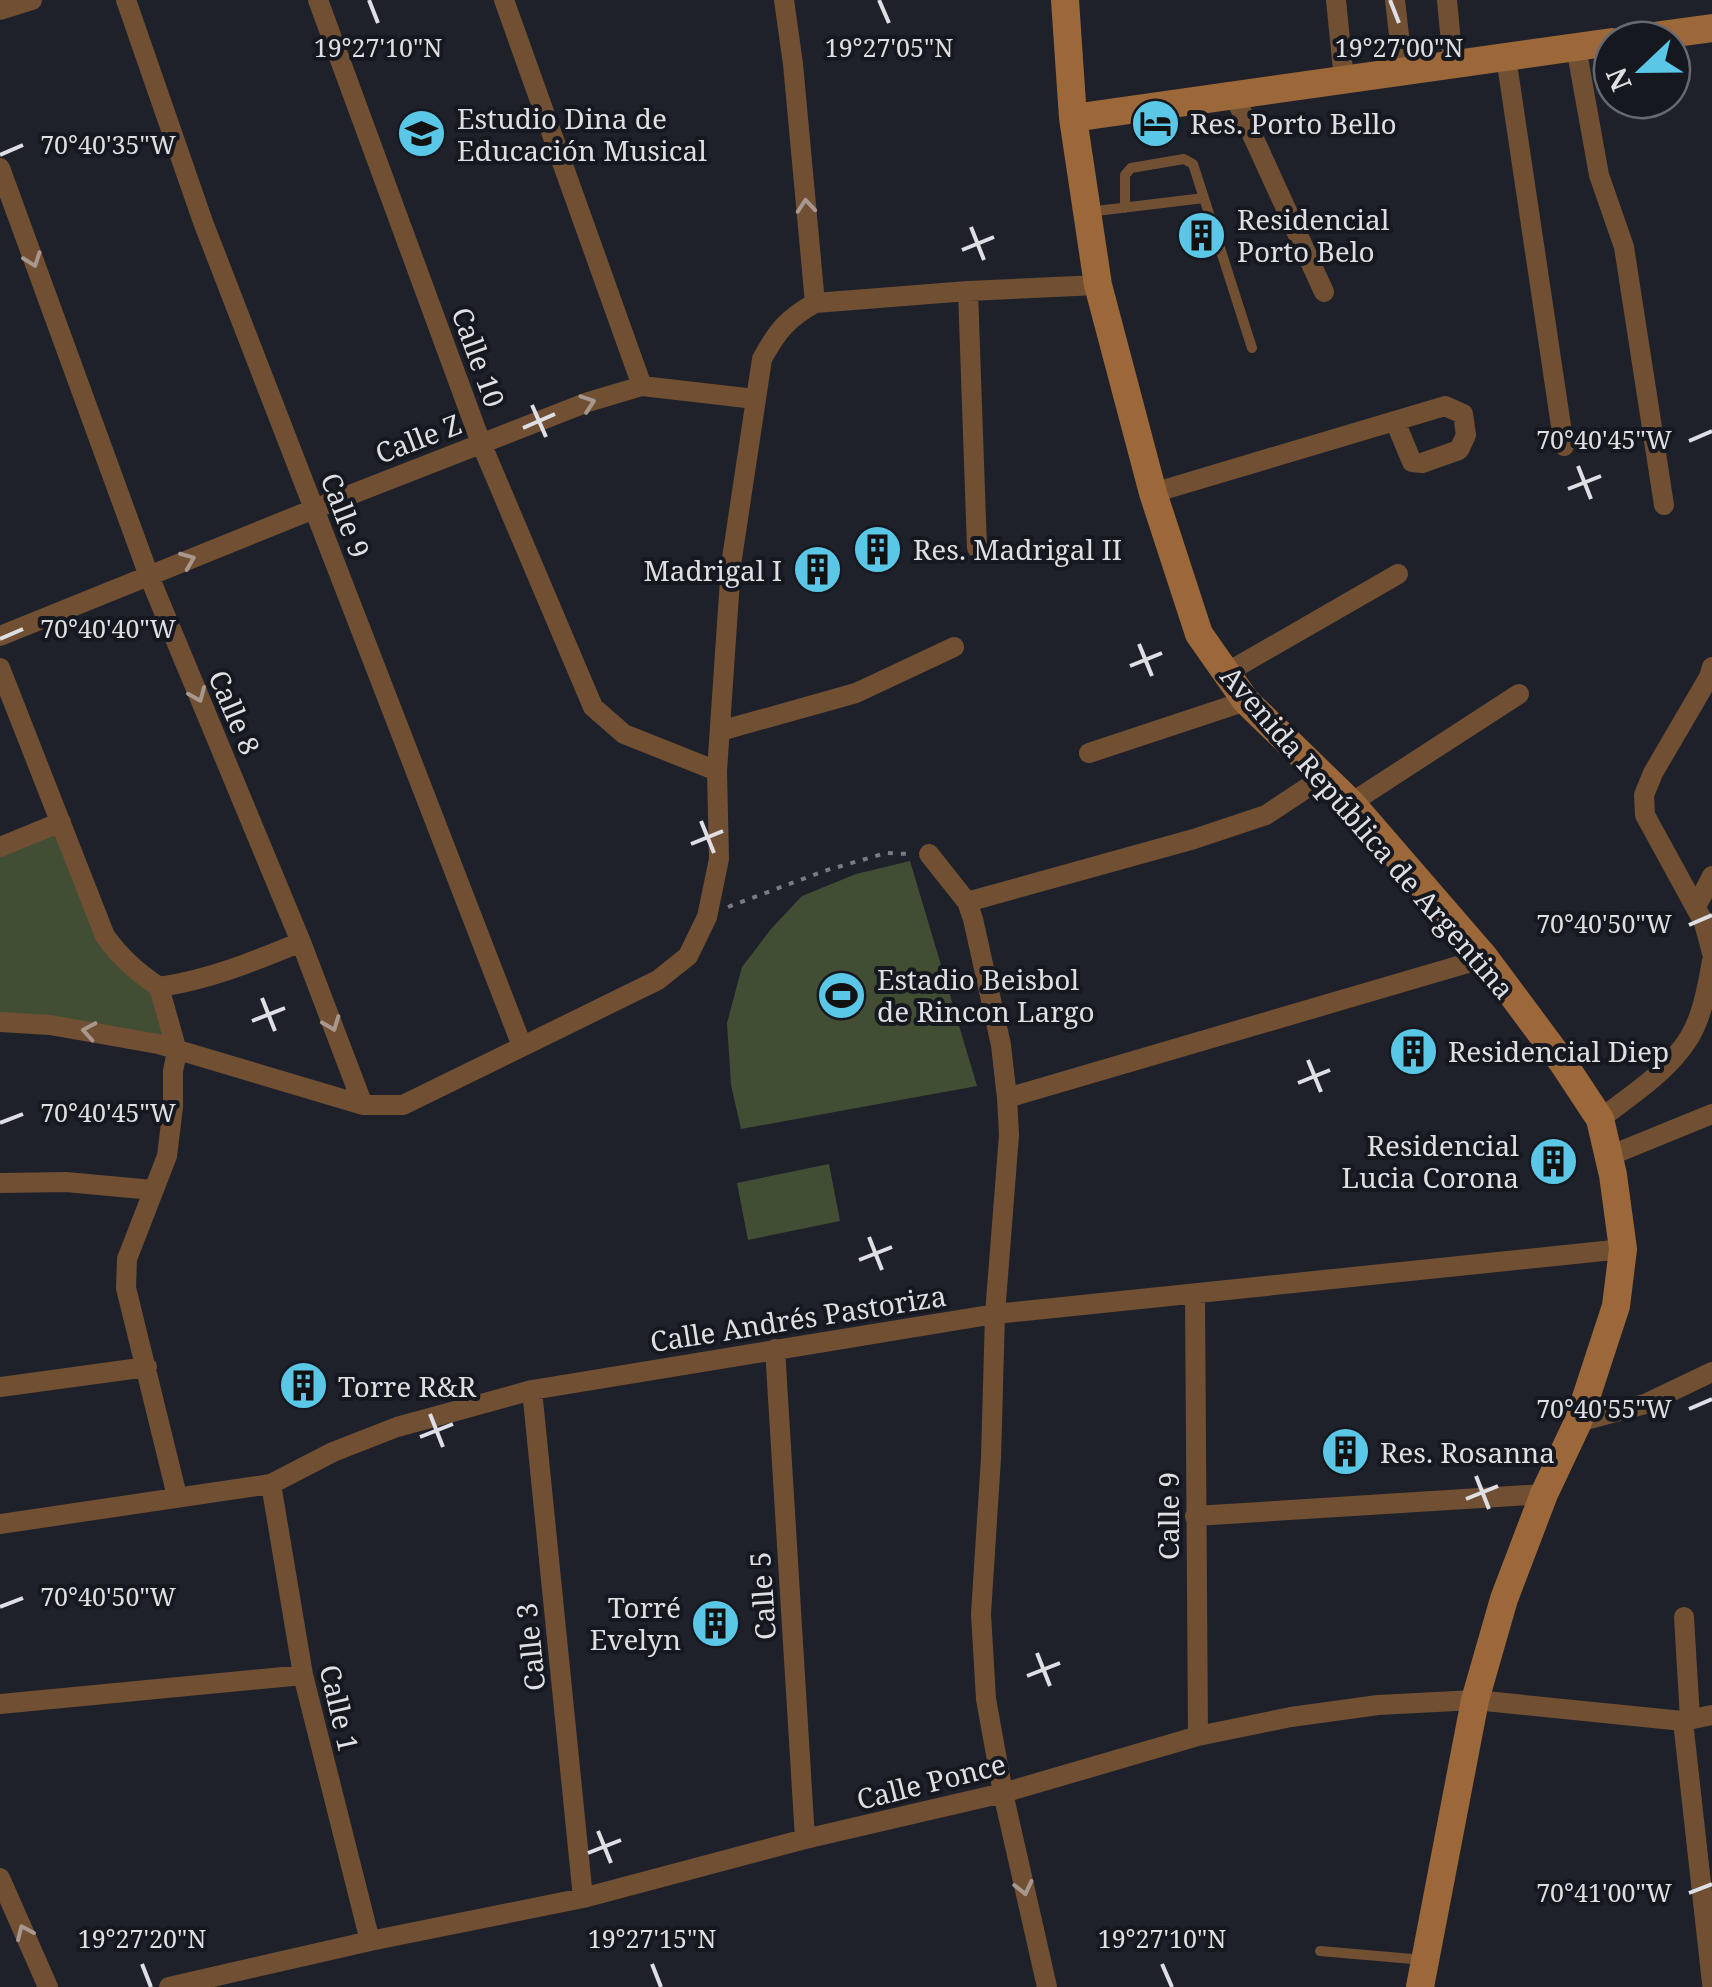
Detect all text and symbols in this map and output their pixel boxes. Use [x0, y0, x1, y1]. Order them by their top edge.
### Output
north arrow [1592, 20, 1692, 120]
text: 19°27'10"N [314, 30, 442, 64]
text: 19°27'05"N [825, 30, 953, 64]
text: 19°27'00"N [1335, 30, 1463, 64]
text: N [1596, 62, 1640, 97]
hotel icon: Res. Porto Bello [1129, 97, 1181, 149]
place label: Estudio Dina de Educación Musical [457, 99, 707, 169]
place label: Res. Porto Bello [1190, 104, 1397, 142]
school or university icon: Estudio Dina de Educación Musical [396, 108, 448, 160]
text: 70°40'35"W [40, 127, 176, 161]
one-way arrow [796, 197, 818, 213]
place label: Residencial Porto Belo [1237, 200, 1390, 270]
building icon: Residencial Porto Belo [1176, 209, 1228, 261]
one-way arrow [21, 251, 42, 268]
street label: Calle 10 [443, 302, 515, 412]
one-way arrow [578, 394, 595, 415]
street label: Calle Z [370, 404, 466, 472]
text: 70°40'45"W [1536, 422, 1672, 456]
street label: Calle 9 [312, 467, 380, 563]
building icon: Res. Madrigal II [852, 523, 904, 575]
place label: Res. Madrigal II [913, 530, 1122, 568]
building icon: Madrigal I [791, 544, 843, 596]
place label: Madrigal I [644, 551, 782, 589]
one-way arrow [178, 552, 195, 572]
text: 70°40'40"W [40, 611, 176, 645]
street label: Avenida República de Argentina [1213, 657, 1523, 1007]
street label: Calle 8 [200, 664, 270, 760]
one-way arrow [186, 685, 206, 703]
text: 70°40'50"W [1536, 906, 1672, 940]
place label: Estadio Beisbol de Rincon Largo [877, 960, 1095, 1030]
sports icon: Estadio Beisbol de Rincon Largo [816, 969, 868, 1021]
one-way arrow [320, 1014, 340, 1031]
one-way arrow [81, 1021, 97, 1042]
building icon: Residencial Diep [1387, 1025, 1439, 1077]
place label: Residencial Diep [1448, 1032, 1669, 1070]
text: 70°40'45"W [40, 1095, 176, 1129]
place label: Residencial Lucia Corona [1341, 1126, 1519, 1196]
building icon: Residencial Lucia Corona [1528, 1135, 1580, 1187]
street label: Calle Andrés Pastoriza [647, 1276, 949, 1360]
building icon: Torre R&R [277, 1360, 329, 1412]
place label: Torre R&R [338, 1367, 477, 1405]
text: 70°40'55"W [1536, 1391, 1672, 1425]
building icon: Res. Rosanna [1319, 1426, 1371, 1478]
place label: Res. Rosanna [1380, 1433, 1555, 1471]
street label: Calle 9 [1149, 1472, 1187, 1560]
street label: Calle 5 [740, 1551, 784, 1641]
text: 70°40'50"W [40, 1579, 176, 1613]
place label: Torré Evelyn [590, 1588, 681, 1658]
building icon: Torré Evelyn [690, 1597, 742, 1649]
street label: Calle 3 [506, 1601, 554, 1693]
street label: Calle 1 [312, 1661, 368, 1755]
street label: Calle Ponce [852, 1744, 1010, 1818]
text: 70°41'00"W [1536, 1875, 1672, 1909]
one-way arrow [1012, 1879, 1033, 1896]
text: 19°27'20"N [78, 1921, 206, 1955]
text: 19°27'15"N [588, 1921, 716, 1955]
text: 19°27'10"N [1098, 1921, 1226, 1955]
one-way arrow [16, 1924, 36, 1942]

